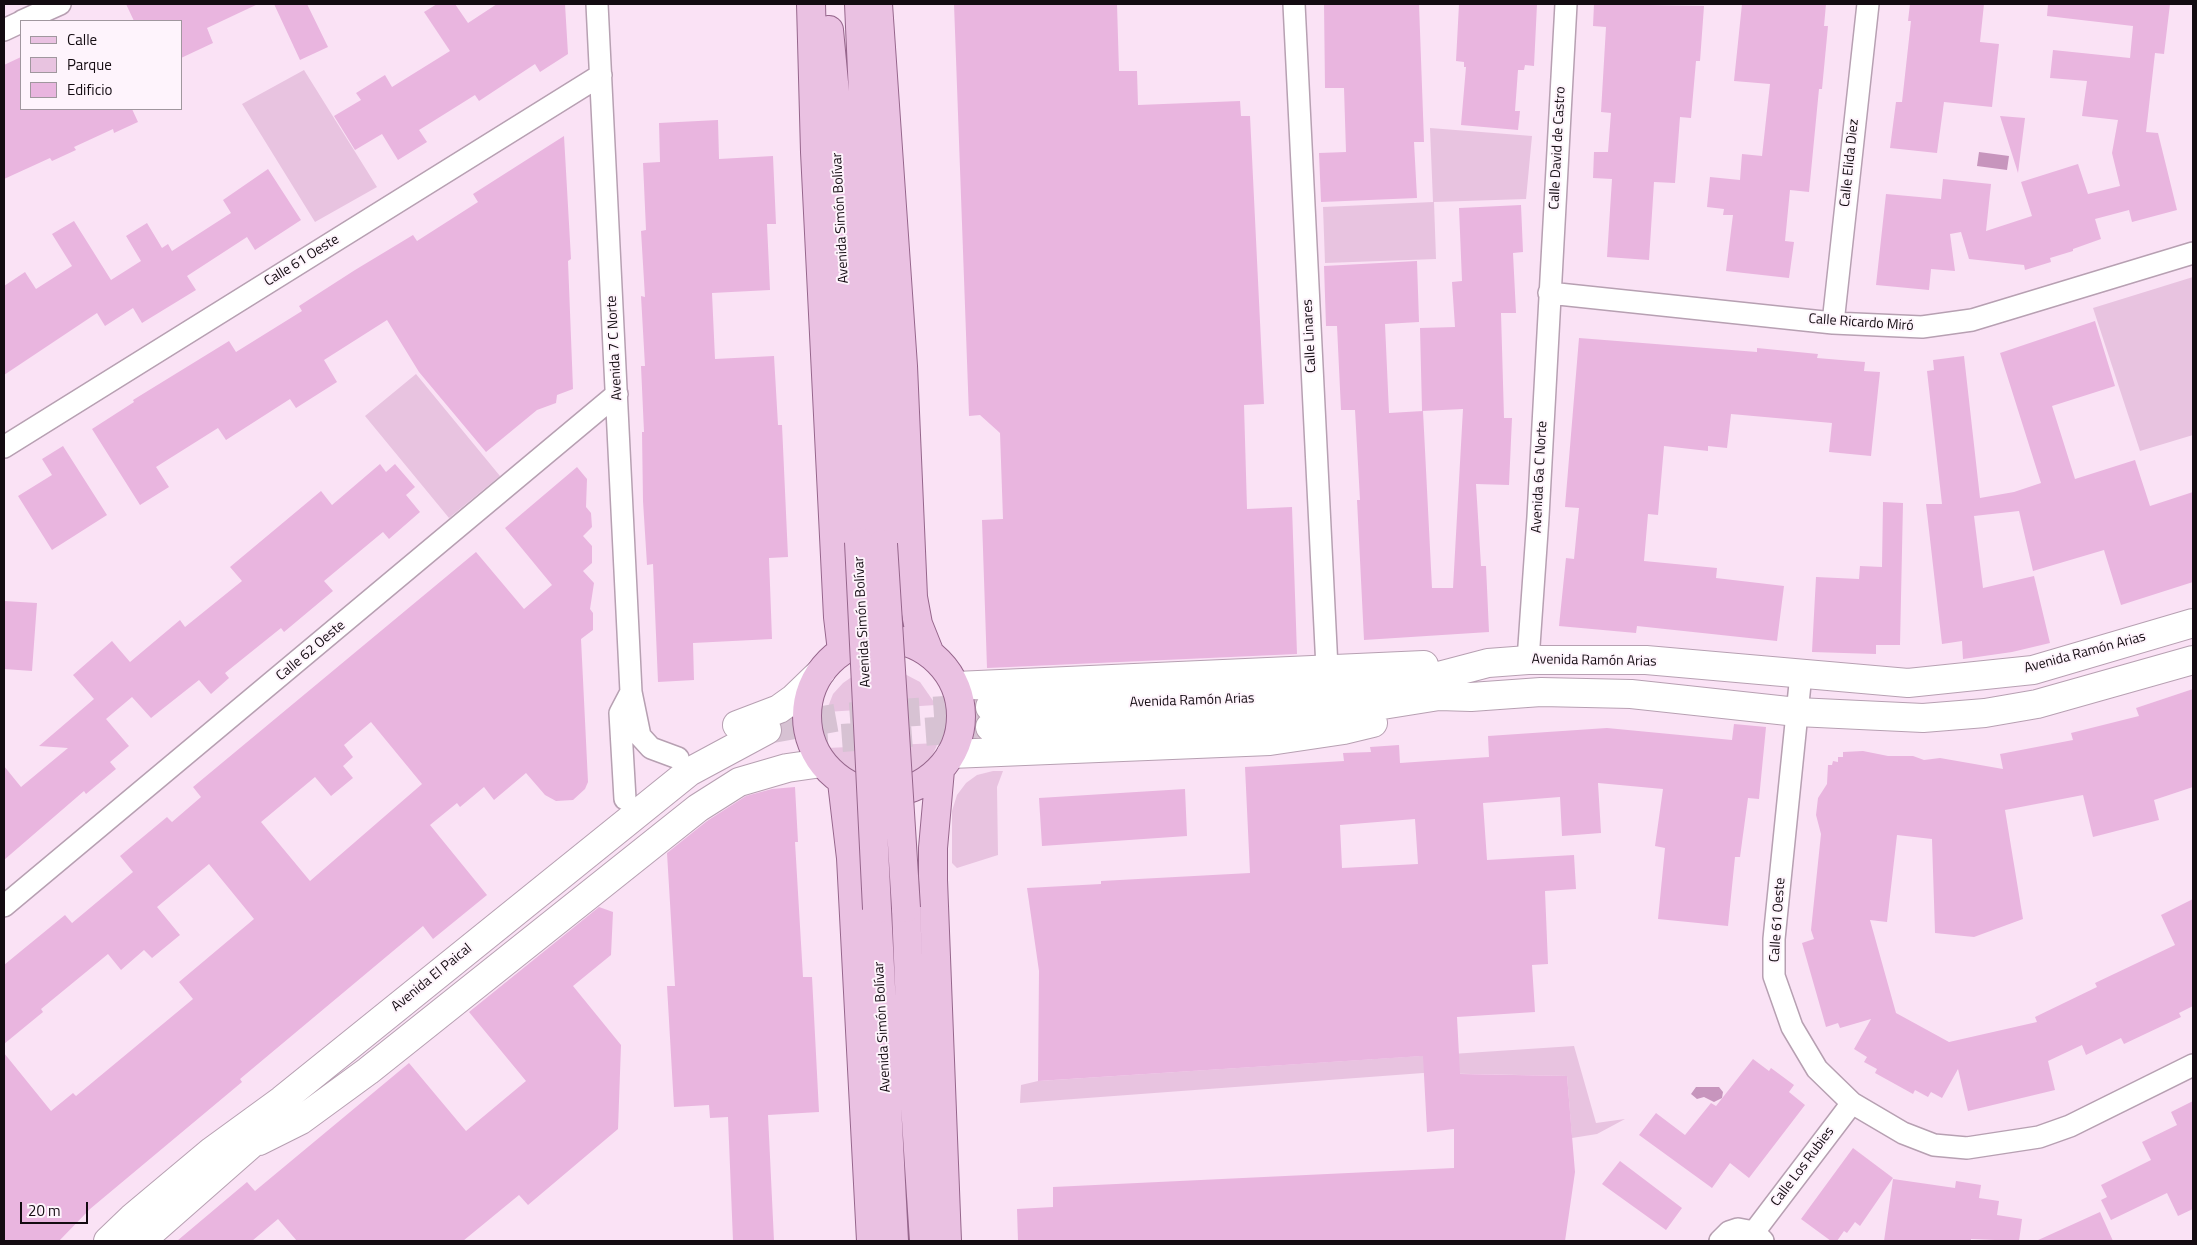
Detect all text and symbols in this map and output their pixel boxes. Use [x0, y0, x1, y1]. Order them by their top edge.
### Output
legend [20, 20, 182, 110]
text: Calle [67, 28, 97, 51]
text: Parque [67, 53, 112, 76]
text: Edificio [67, 78, 112, 101]
street label: Calle David de Castro [1546, 86, 1570, 210]
street label: Calle Elida Diez [1837, 118, 1863, 208]
street label: Avenida Simón Bolívar [829, 152, 853, 284]
street label: Calle 61 Oeste [262, 231, 342, 291]
street label: Avenida 7 C Norte [604, 295, 626, 401]
street label: Calle Linares [1300, 299, 1320, 373]
street label: Calle Ricardo Miró [1808, 311, 1914, 335]
street label: Avenida 6a C Norte [1529, 421, 1551, 533]
street label: Avenida Simón Bolívar [851, 556, 875, 688]
street label: Calle 62 Oeste [273, 617, 349, 685]
street label: Avenida Ramón Arias [2022, 629, 2148, 677]
street label: Avenida Ramón Arias [1531, 652, 1657, 670]
street label: Avenida Ramón Arias [1129, 690, 1255, 712]
street label: Calle 61 Oeste [1767, 877, 1789, 963]
street label: Avenida El Paical [388, 940, 476, 1016]
street label: Avenida Simón Bolívar [871, 961, 895, 1093]
street label: Calle Los Rubies [1768, 1124, 1838, 1210]
scale bar [22, 1192, 90, 1224]
text: 20 m [28, 1199, 61, 1222]

